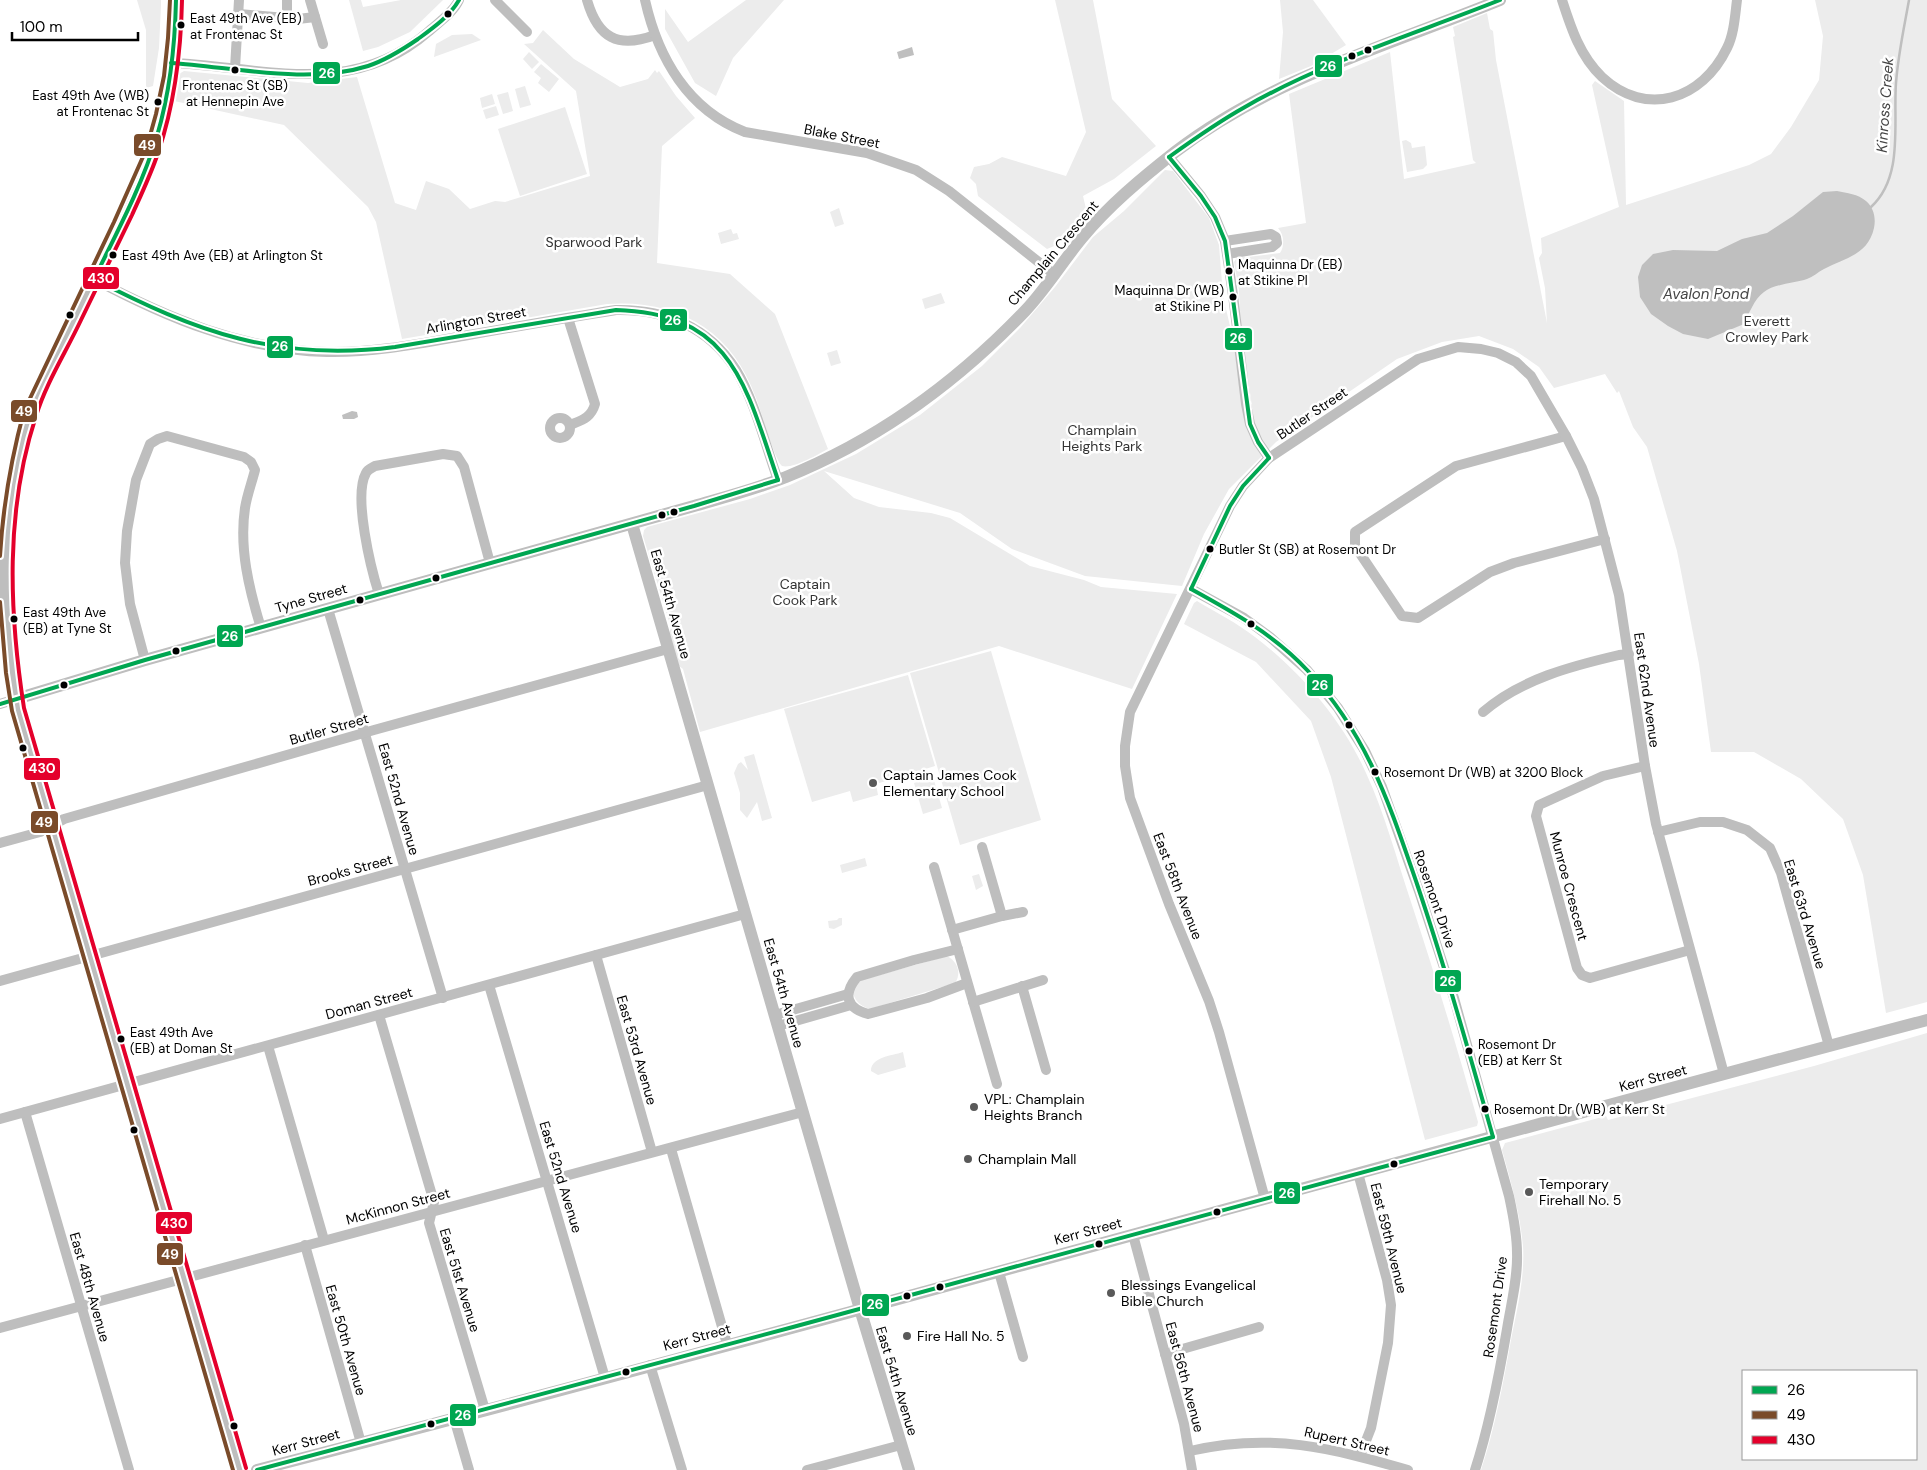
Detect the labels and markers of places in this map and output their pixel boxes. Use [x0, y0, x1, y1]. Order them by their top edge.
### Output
unlabelled marker [443, 9, 453, 19]
place label: East 49th Ave (EB) at Frontenac St [190, 10, 302, 43]
marker: East 49th Ave (EB) at Frontenac St [176, 20, 186, 30]
unlabelled marker [1363, 45, 1373, 55]
unlabelled marker [1347, 51, 1357, 61]
marker: Frontenac St (SB) at Hennepin Ave [230, 65, 240, 75]
place label: Frontenac St (SB) at Hennepin Ave [182, 77, 288, 110]
place label: East 49th Ave (WB) at Frontenac St [32, 87, 149, 120]
marker: East 49th Ave (WB) at Frontenac St [153, 97, 163, 107]
place label: East 49th Ave (EB) at Arlington St [122, 247, 323, 264]
marker: East 49th Ave (EB) at Arlington St [108, 250, 118, 260]
place label: Maquinna Dr (EB) at Stikine Pl [1238, 256, 1342, 289]
marker: Maquinna Dr (EB) at Stikine Pl [1224, 266, 1234, 276]
place label: Maquinna Dr (WB) at Stikine Pl [1114, 282, 1224, 315]
marker: Maquinna Dr (WB) at Stikine Pl [1228, 292, 1238, 302]
unlabelled marker [65, 310, 75, 320]
unlabelled marker [669, 507, 679, 517]
unlabelled marker [657, 510, 667, 520]
place label: Butler St (SB) at Rosemont Dr [1219, 541, 1396, 558]
marker: Butler St (SB) at Rosemont Dr [1205, 544, 1215, 554]
unlabelled marker [431, 573, 441, 583]
unlabelled marker [355, 595, 365, 605]
place label: East 49th Ave (EB) at Tyne St [23, 604, 112, 637]
marker: East 49th Ave (EB) at Tyne St [9, 614, 19, 624]
unlabelled marker [1246, 619, 1256, 629]
unlabelled marker [171, 646, 181, 656]
unlabelled marker [59, 680, 69, 690]
unlabelled marker [1344, 720, 1354, 730]
unlabelled marker [18, 743, 28, 753]
place label: Rosemont Dr (WB) at 3200 Block [1384, 764, 1584, 781]
place label: Captain James Cook Elementary School [883, 766, 1017, 800]
marker: Rosemont Dr (WB) at 3200 Block [1370, 767, 1380, 777]
marker: Captain James Cook Elementary School [867, 777, 879, 789]
place label: East 49th Ave (EB) at Doman St [130, 1024, 233, 1057]
marker: East 49th Ave (EB) at Doman St [116, 1034, 126, 1044]
place label: Rosemont Dr (EB) at Kerr St [1478, 1036, 1562, 1069]
marker: Rosemont Dr (EB) at Kerr St [1464, 1046, 1474, 1056]
place label: VPL: Champlain Heights Branch [984, 1090, 1085, 1124]
marker: VPL: Champlain Heights Branch [968, 1101, 980, 1113]
place label: Rosemont Dr (WB) at Kerr St [1494, 1101, 1665, 1118]
marker: Rosemont Dr (WB) at Kerr St [1480, 1104, 1490, 1114]
unlabelled marker [129, 1125, 139, 1135]
place label: Champlain Mall [978, 1150, 1076, 1168]
marker: Champlain Mall [962, 1153, 974, 1165]
unlabelled marker [1389, 1159, 1399, 1169]
place label: Temporary Firehall No. 5 [1539, 1175, 1621, 1209]
marker: Temporary Firehall No. 5 [1523, 1186, 1535, 1198]
unlabelled marker [1212, 1207, 1222, 1217]
unlabelled marker [1094, 1239, 1104, 1249]
place label: Blessings Evangelical Bible Church [1121, 1276, 1256, 1310]
unlabelled marker [935, 1282, 945, 1292]
marker: Blessings Evangelical Bible Church [1105, 1287, 1117, 1299]
unlabelled marker [902, 1291, 912, 1301]
place label: Fire Hall No. 5 [917, 1327, 1005, 1345]
marker: Fire Hall No. 5 [901, 1330, 913, 1342]
unlabelled marker [621, 1367, 631, 1377]
unlabelled marker [426, 1419, 436, 1429]
unlabelled marker [229, 1421, 239, 1431]

